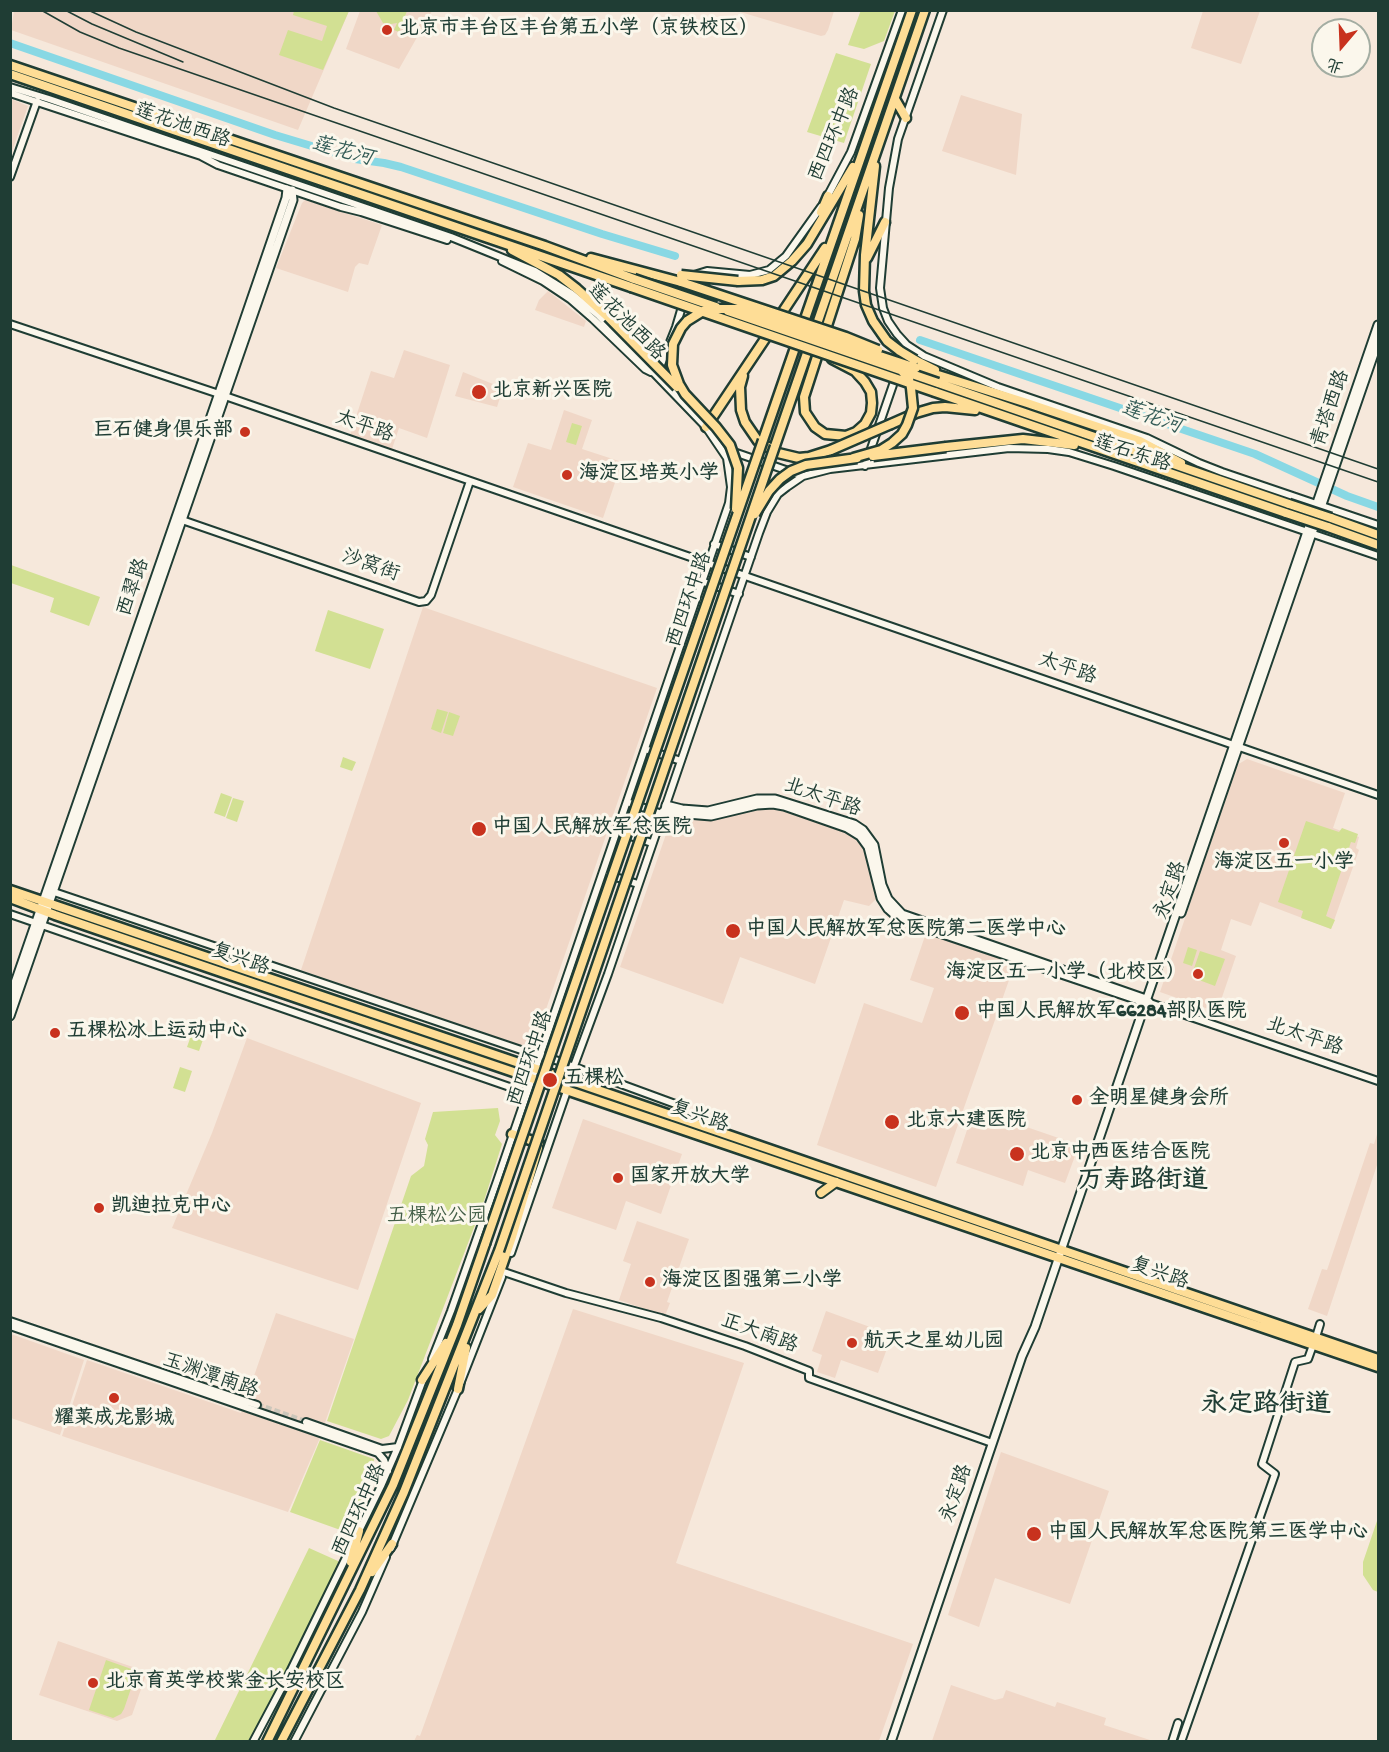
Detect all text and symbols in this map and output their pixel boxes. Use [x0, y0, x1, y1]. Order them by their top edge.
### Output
place label: 北京市丰台区丰台第五小学（京铁校区） [399, 18, 759, 42]
north arrow [1311, 18, 1371, 78]
marker: 北京市丰台区丰台第五小学（京铁校区） [380, 23, 394, 37]
text: 北 [1325, 52, 1346, 75]
street label: 西四环中路 [805, 84, 867, 186]
street label: 莲花池西路 [131, 99, 233, 155]
water label: 莲花河 [308, 133, 376, 173]
street label: 莲花池西路 [581, 279, 669, 367]
street label: 青塔西路 [1308, 367, 1356, 451]
place label: 北京新兴医院 [492, 380, 612, 404]
marker: 北京新兴医院 [470, 383, 488, 401]
water label: 莲花河 [1117, 397, 1185, 441]
street label: 太平路 [332, 407, 396, 449]
place label: 巨石健身俱乐部 [93, 420, 233, 444]
marker: 巨石健身俱乐部 [238, 425, 252, 439]
street label: 莲石东路 [1090, 431, 1174, 479]
place label: 海淀区培英小学 [579, 463, 719, 487]
marker: 海淀区培英小学 [560, 468, 574, 482]
street label: 沙窝街 [338, 546, 402, 588]
street label: 西四环中路 [663, 549, 719, 651]
street label: 西翠路 [114, 556, 156, 620]
street label: 太平路 [1035, 649, 1099, 691]
street label: 北太平路 [780, 775, 864, 823]
place label: 中国人民解放军总医院 [492, 817, 692, 841]
marker: 中国人民解放军总医院 [470, 820, 488, 838]
marker: 海淀区五一小学 [1277, 836, 1291, 850]
place label: 海淀区五一小学 [1214, 852, 1354, 876]
street label: 永定路 [1151, 859, 1193, 923]
place label: 中国人民解放军总医院第二医学中心 [746, 919, 1066, 943]
marker: 中国人民解放军总医院第二医学中心 [724, 922, 742, 940]
street label: 复兴路 [208, 940, 272, 982]
place label: 海淀区五一小学（北校区） [946, 962, 1186, 986]
marker: 海淀区五一小学（北校区） [1191, 967, 1205, 981]
place label: 中国人民解放军66284部队医院 [976, 1001, 1246, 1025]
marker: 中国人民解放军66284部队医院 [953, 1004, 971, 1022]
street label: 西四环中路 [504, 1008, 560, 1110]
street label: 北太平路 [1262, 1014, 1346, 1062]
place label: 五棵松冰上运动中心 [67, 1021, 247, 1045]
marker: 五棵松冰上运动中心 [48, 1026, 62, 1040]
place label: 五棵松 [564, 1068, 624, 1092]
marker: 五棵松 [541, 1071, 559, 1089]
place label: 全明星健身会所 [1089, 1088, 1229, 1112]
marker: 全明星健身会所 [1070, 1093, 1084, 1107]
street label: 复兴路 [667, 1097, 731, 1139]
place label: 北京六建医院 [906, 1110, 1026, 1134]
marker: 北京六建医院 [883, 1113, 901, 1131]
place label: 北京中西医结合医院 [1030, 1142, 1210, 1166]
marker: 北京中西医结合医院 [1008, 1145, 1026, 1163]
place label: 国家开放大学 [630, 1166, 750, 1190]
district label: 万寿路街道 [1078, 1167, 1208, 1199]
marker: 国家开放大学 [611, 1171, 625, 1185]
place label: 凯迪拉克中心 [111, 1196, 231, 1220]
marker: 凯迪拉克中心 [92, 1201, 106, 1215]
park label: 五棵松公园 [387, 1206, 487, 1230]
street label: 复兴路 [1127, 1254, 1191, 1296]
place label: 海淀区图强第二小学 [662, 1270, 842, 1294]
marker: 海淀区图强第二小学 [643, 1275, 657, 1289]
street label: 正大南路 [717, 1310, 801, 1360]
place label: 航天之星幼儿园 [864, 1331, 1004, 1355]
marker: 航天之星幼儿园 [845, 1336, 859, 1350]
street label: 玉渊潭南路 [159, 1349, 261, 1405]
marker: 耀莱成龙影城 [107, 1391, 121, 1405]
district label: 永定路街道 [1201, 1391, 1331, 1423]
place label: 耀莱成龙影城 [54, 1408, 174, 1432]
street label: 西四环中路 [329, 1461, 393, 1561]
street label: 永定路 [937, 1462, 979, 1526]
place label: 中国人民解放军总医院第三医学中心 [1048, 1522, 1368, 1546]
marker: 中国人民解放军总医院第三医学中心 [1025, 1525, 1043, 1543]
place label: 北京育英学校紫金长安校区 [105, 1671, 345, 1695]
marker: 北京育英学校紫金长安校区 [86, 1676, 100, 1690]

